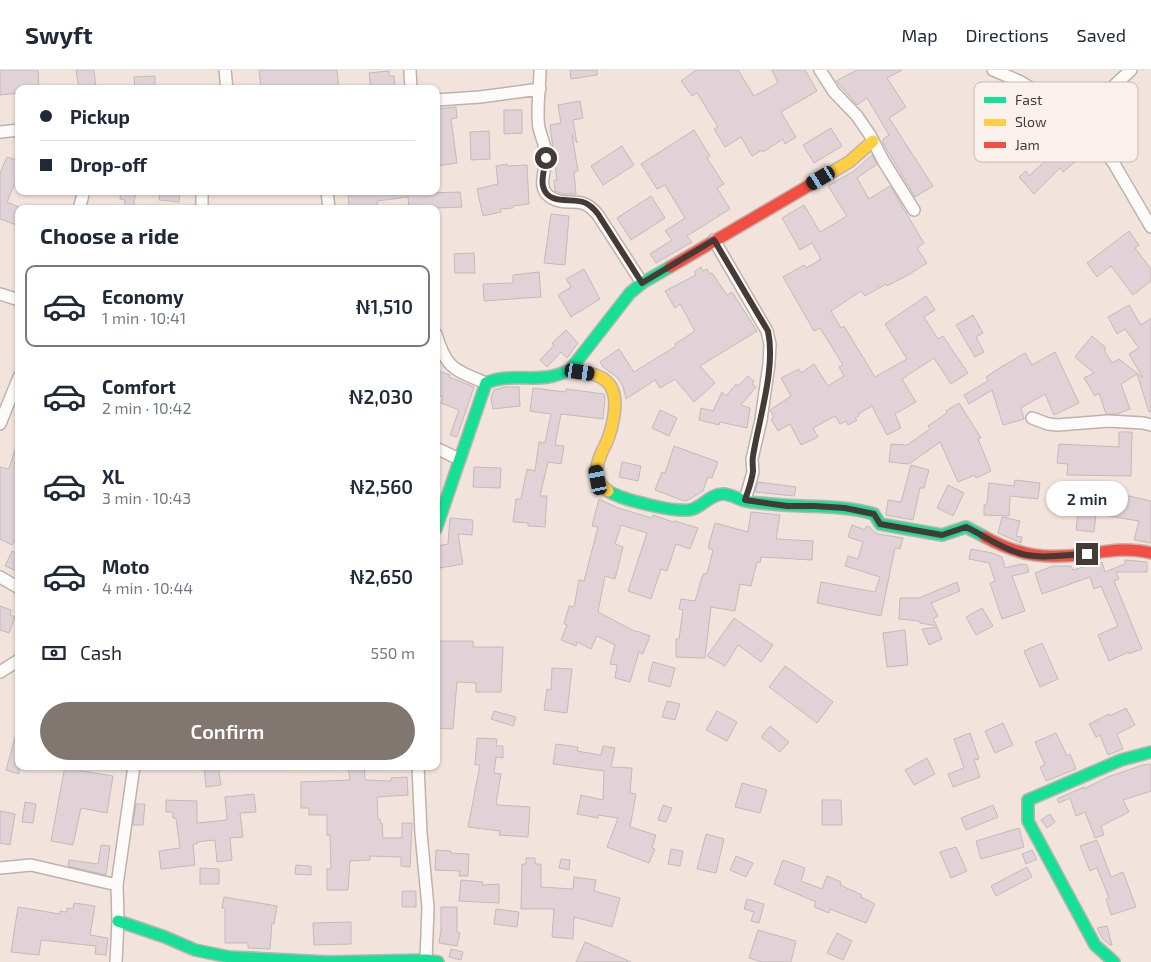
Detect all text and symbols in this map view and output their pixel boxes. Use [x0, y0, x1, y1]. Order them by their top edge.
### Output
text: Swyft [25, 20, 93, 49]
text: Map [901, 24, 938, 46]
text: Directions [966, 24, 1049, 46]
text: Saved [1077, 24, 1126, 46]
legend [974, 82, 1138, 162]
text: Fast [1015, 91, 1042, 108]
text: Pickup [70, 105, 130, 128]
text: Slow [1015, 113, 1047, 130]
text: Jam [1015, 136, 1040, 153]
route start [535, 147, 557, 169]
text: Drop-off [70, 153, 147, 176]
car [804, 164, 837, 192]
text: Choose a ride [40, 222, 179, 248]
icon: car [42, 284, 87, 329]
text: Economy [102, 285, 184, 308]
text: ₦1,510 [356, 295, 413, 318]
text: 1 min · 10:41 [102, 308, 186, 327]
car [564, 362, 595, 382]
icon: car [42, 374, 87, 419]
text: Comfort [102, 375, 176, 398]
text: ₦2,030 [349, 385, 413, 408]
text: 2 min · 10:42 [102, 398, 191, 417]
icon: car [42, 464, 87, 509]
car [587, 464, 608, 496]
text: XL [102, 465, 124, 488]
text: ₦2,560 [350, 475, 413, 498]
callout: 2 min [1046, 482, 1128, 516]
text: 3 min · 10:43 [102, 488, 191, 507]
text: 2 min [1067, 489, 1107, 508]
route end [1076, 543, 1098, 565]
icon: car [42, 554, 87, 599]
text: Moto [102, 555, 150, 578]
text: ₦2,650 [350, 565, 413, 588]
text: 4 min · 10:44 [102, 578, 193, 597]
icon: cash [40, 639, 68, 667]
text: Cash [80, 641, 122, 664]
text: 550 m [371, 643, 415, 662]
button: Confirm [40, 702, 415, 760]

